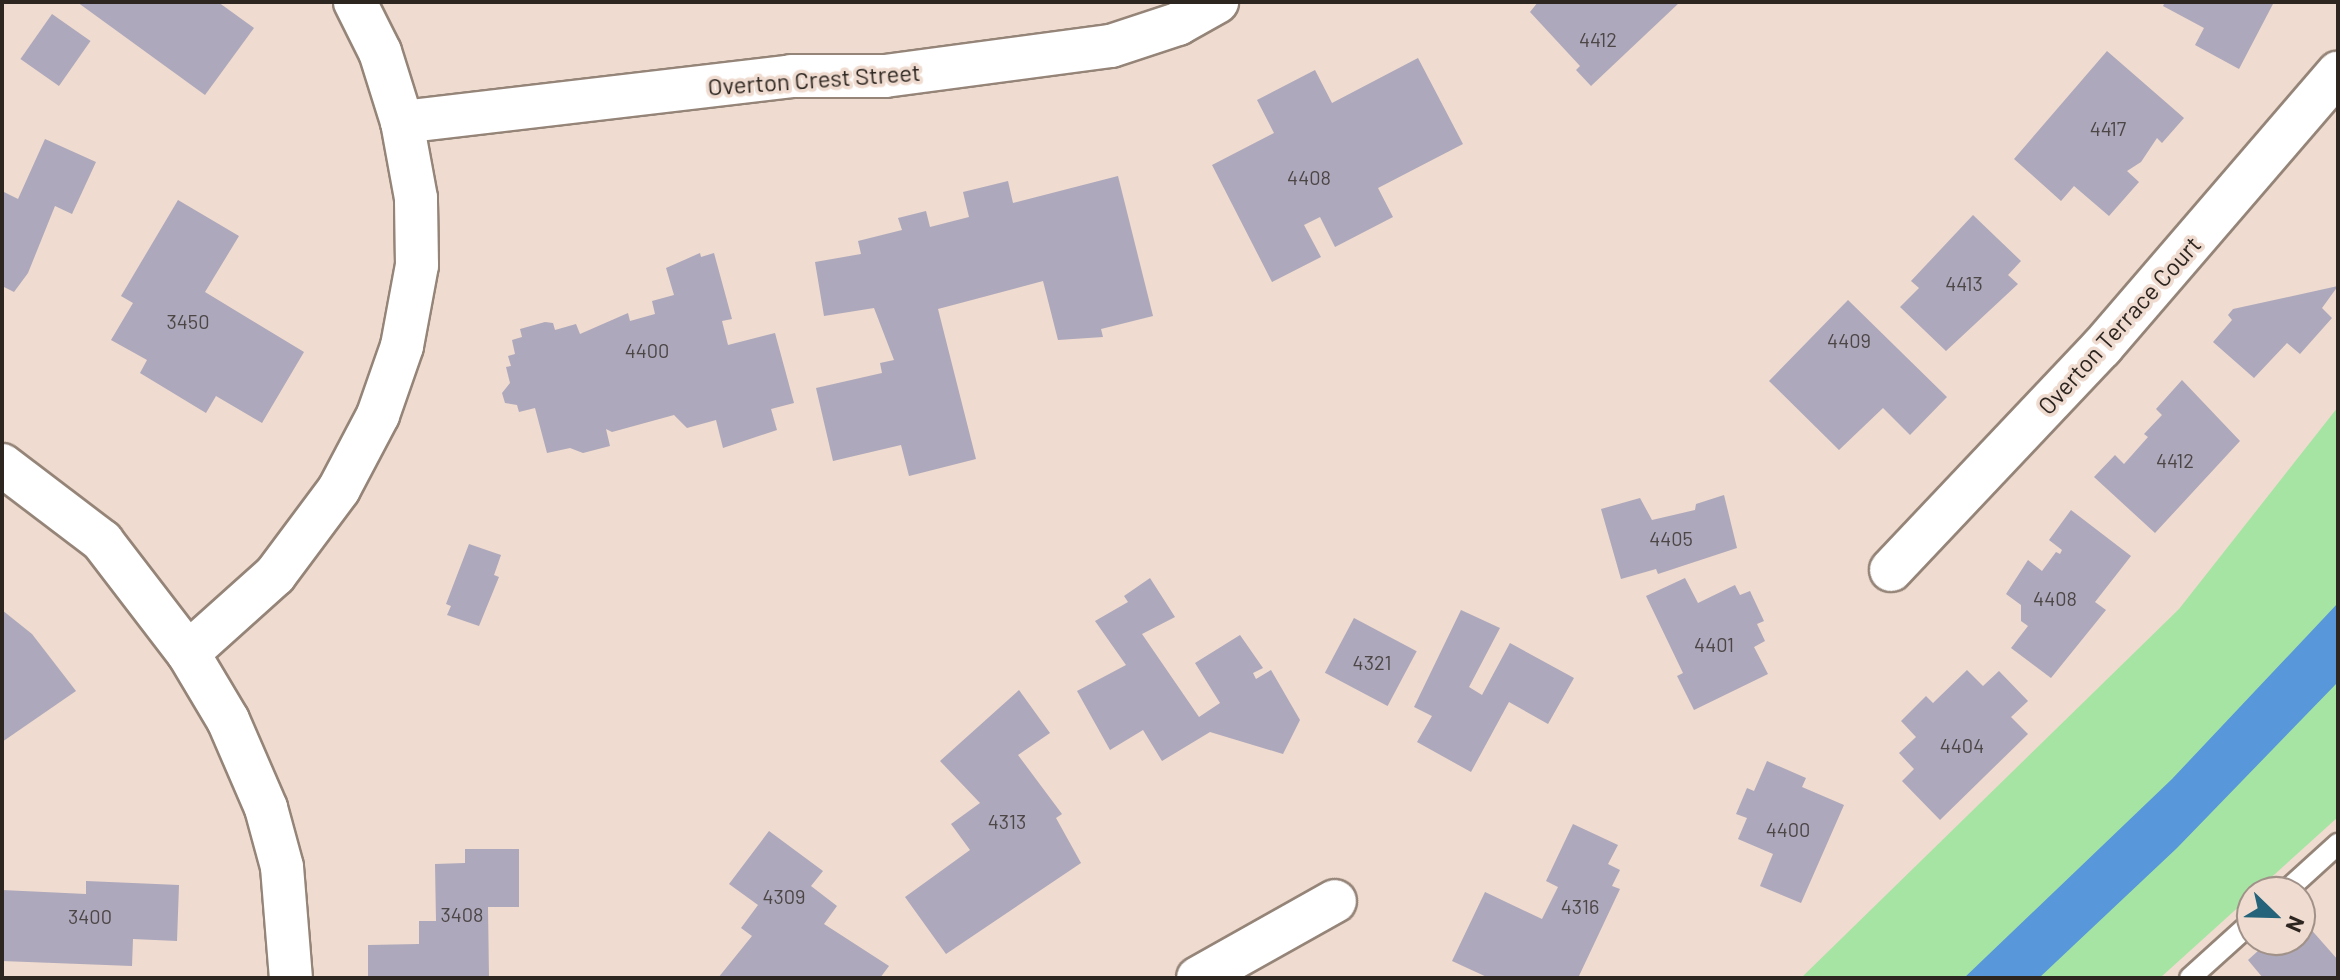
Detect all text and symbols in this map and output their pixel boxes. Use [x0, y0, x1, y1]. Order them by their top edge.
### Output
house number: 4412 [1579, 27, 1617, 51]
street label: Overton Crest Street [707, 57, 921, 101]
house number: 4417 [2090, 116, 2126, 140]
house number: 4408 [1287, 165, 1331, 189]
street label: Overton Terrace Court [2031, 230, 2207, 420]
house number: 4413 [1945, 271, 1983, 295]
house number: 3450 [167, 309, 209, 333]
house number: 4409 [1827, 328, 1871, 352]
house number: 4400 [625, 338, 669, 362]
house number: 4412 [2156, 448, 2194, 472]
house number: 4405 [1649, 526, 1693, 550]
house number: 4408 [2033, 586, 2077, 610]
house number: 4401 [1694, 632, 1734, 656]
house number: 4321 [1353, 650, 1391, 674]
house number: 4404 [1940, 733, 1984, 757]
house number: 4313 [988, 809, 1026, 833]
house number: 4400 [1766, 817, 1810, 841]
north arrow [2236, 876, 2316, 956]
house number: 4309 [762, 884, 806, 908]
house number: 4316 [1561, 894, 1599, 918]
house number: 3408 [440, 902, 484, 926]
house number: 3400 [68, 904, 112, 928]
text: N [2281, 913, 2311, 936]

